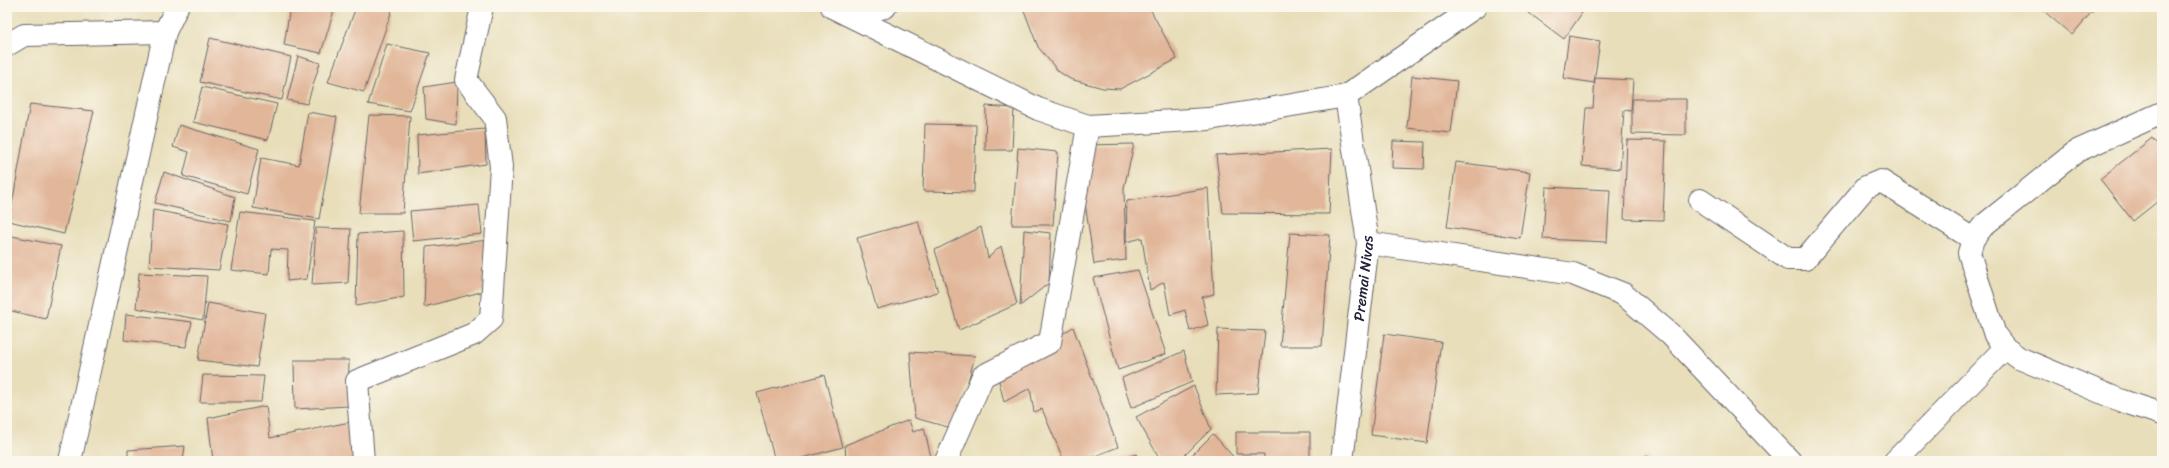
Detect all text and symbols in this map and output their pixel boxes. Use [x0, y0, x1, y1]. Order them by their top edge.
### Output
street label: Premai Nivas [1346, 234, 1381, 323]

